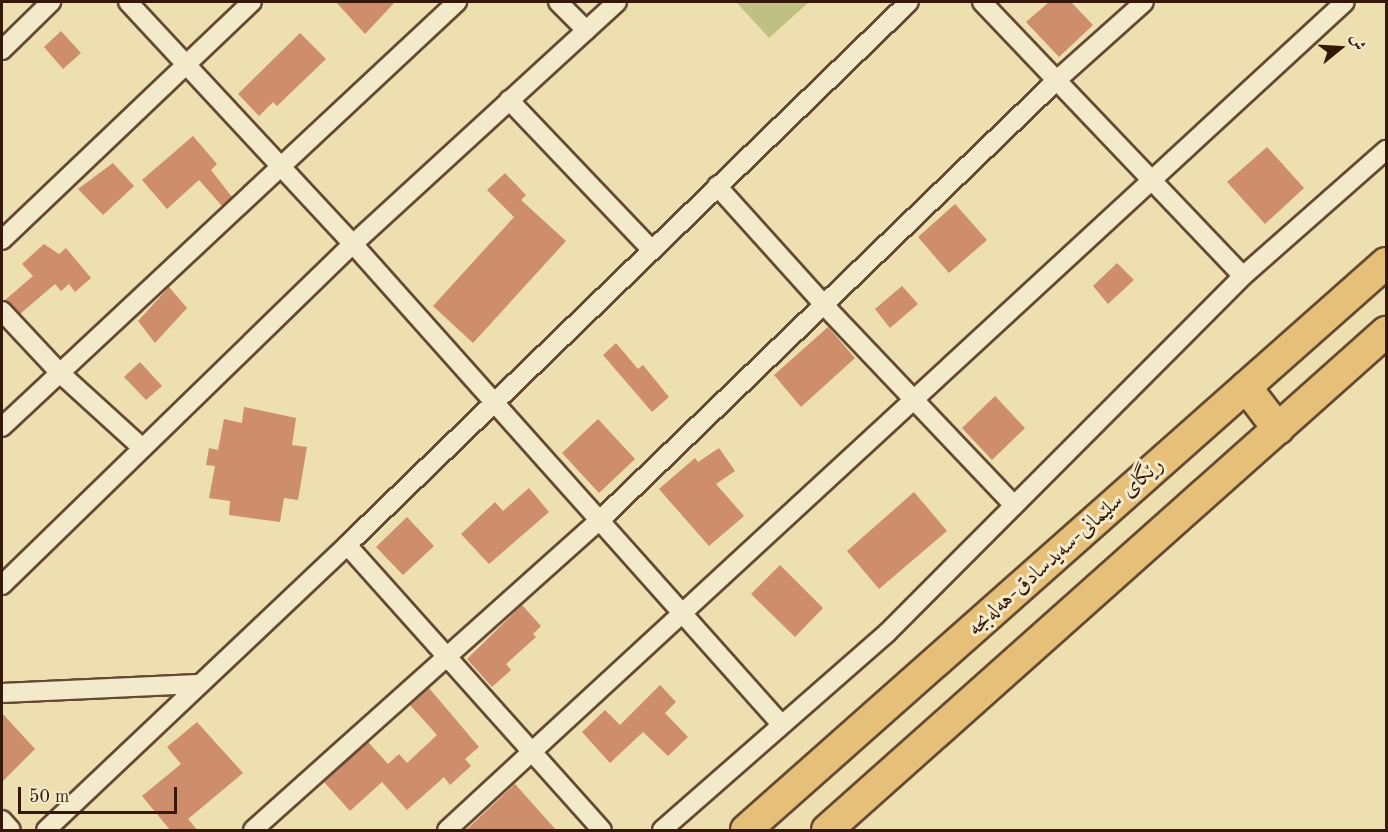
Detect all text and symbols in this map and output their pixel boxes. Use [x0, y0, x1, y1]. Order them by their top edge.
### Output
north arrow [1310, 18, 1370, 78]
text: ش [1347, 32, 1367, 52]
street label: رێگای سلێمانی-سەیدسادق-هەلەبجە [963, 452, 1169, 642]
scale bar [21, 775, 180, 813]
text: 50 m [29, 788, 69, 806]

